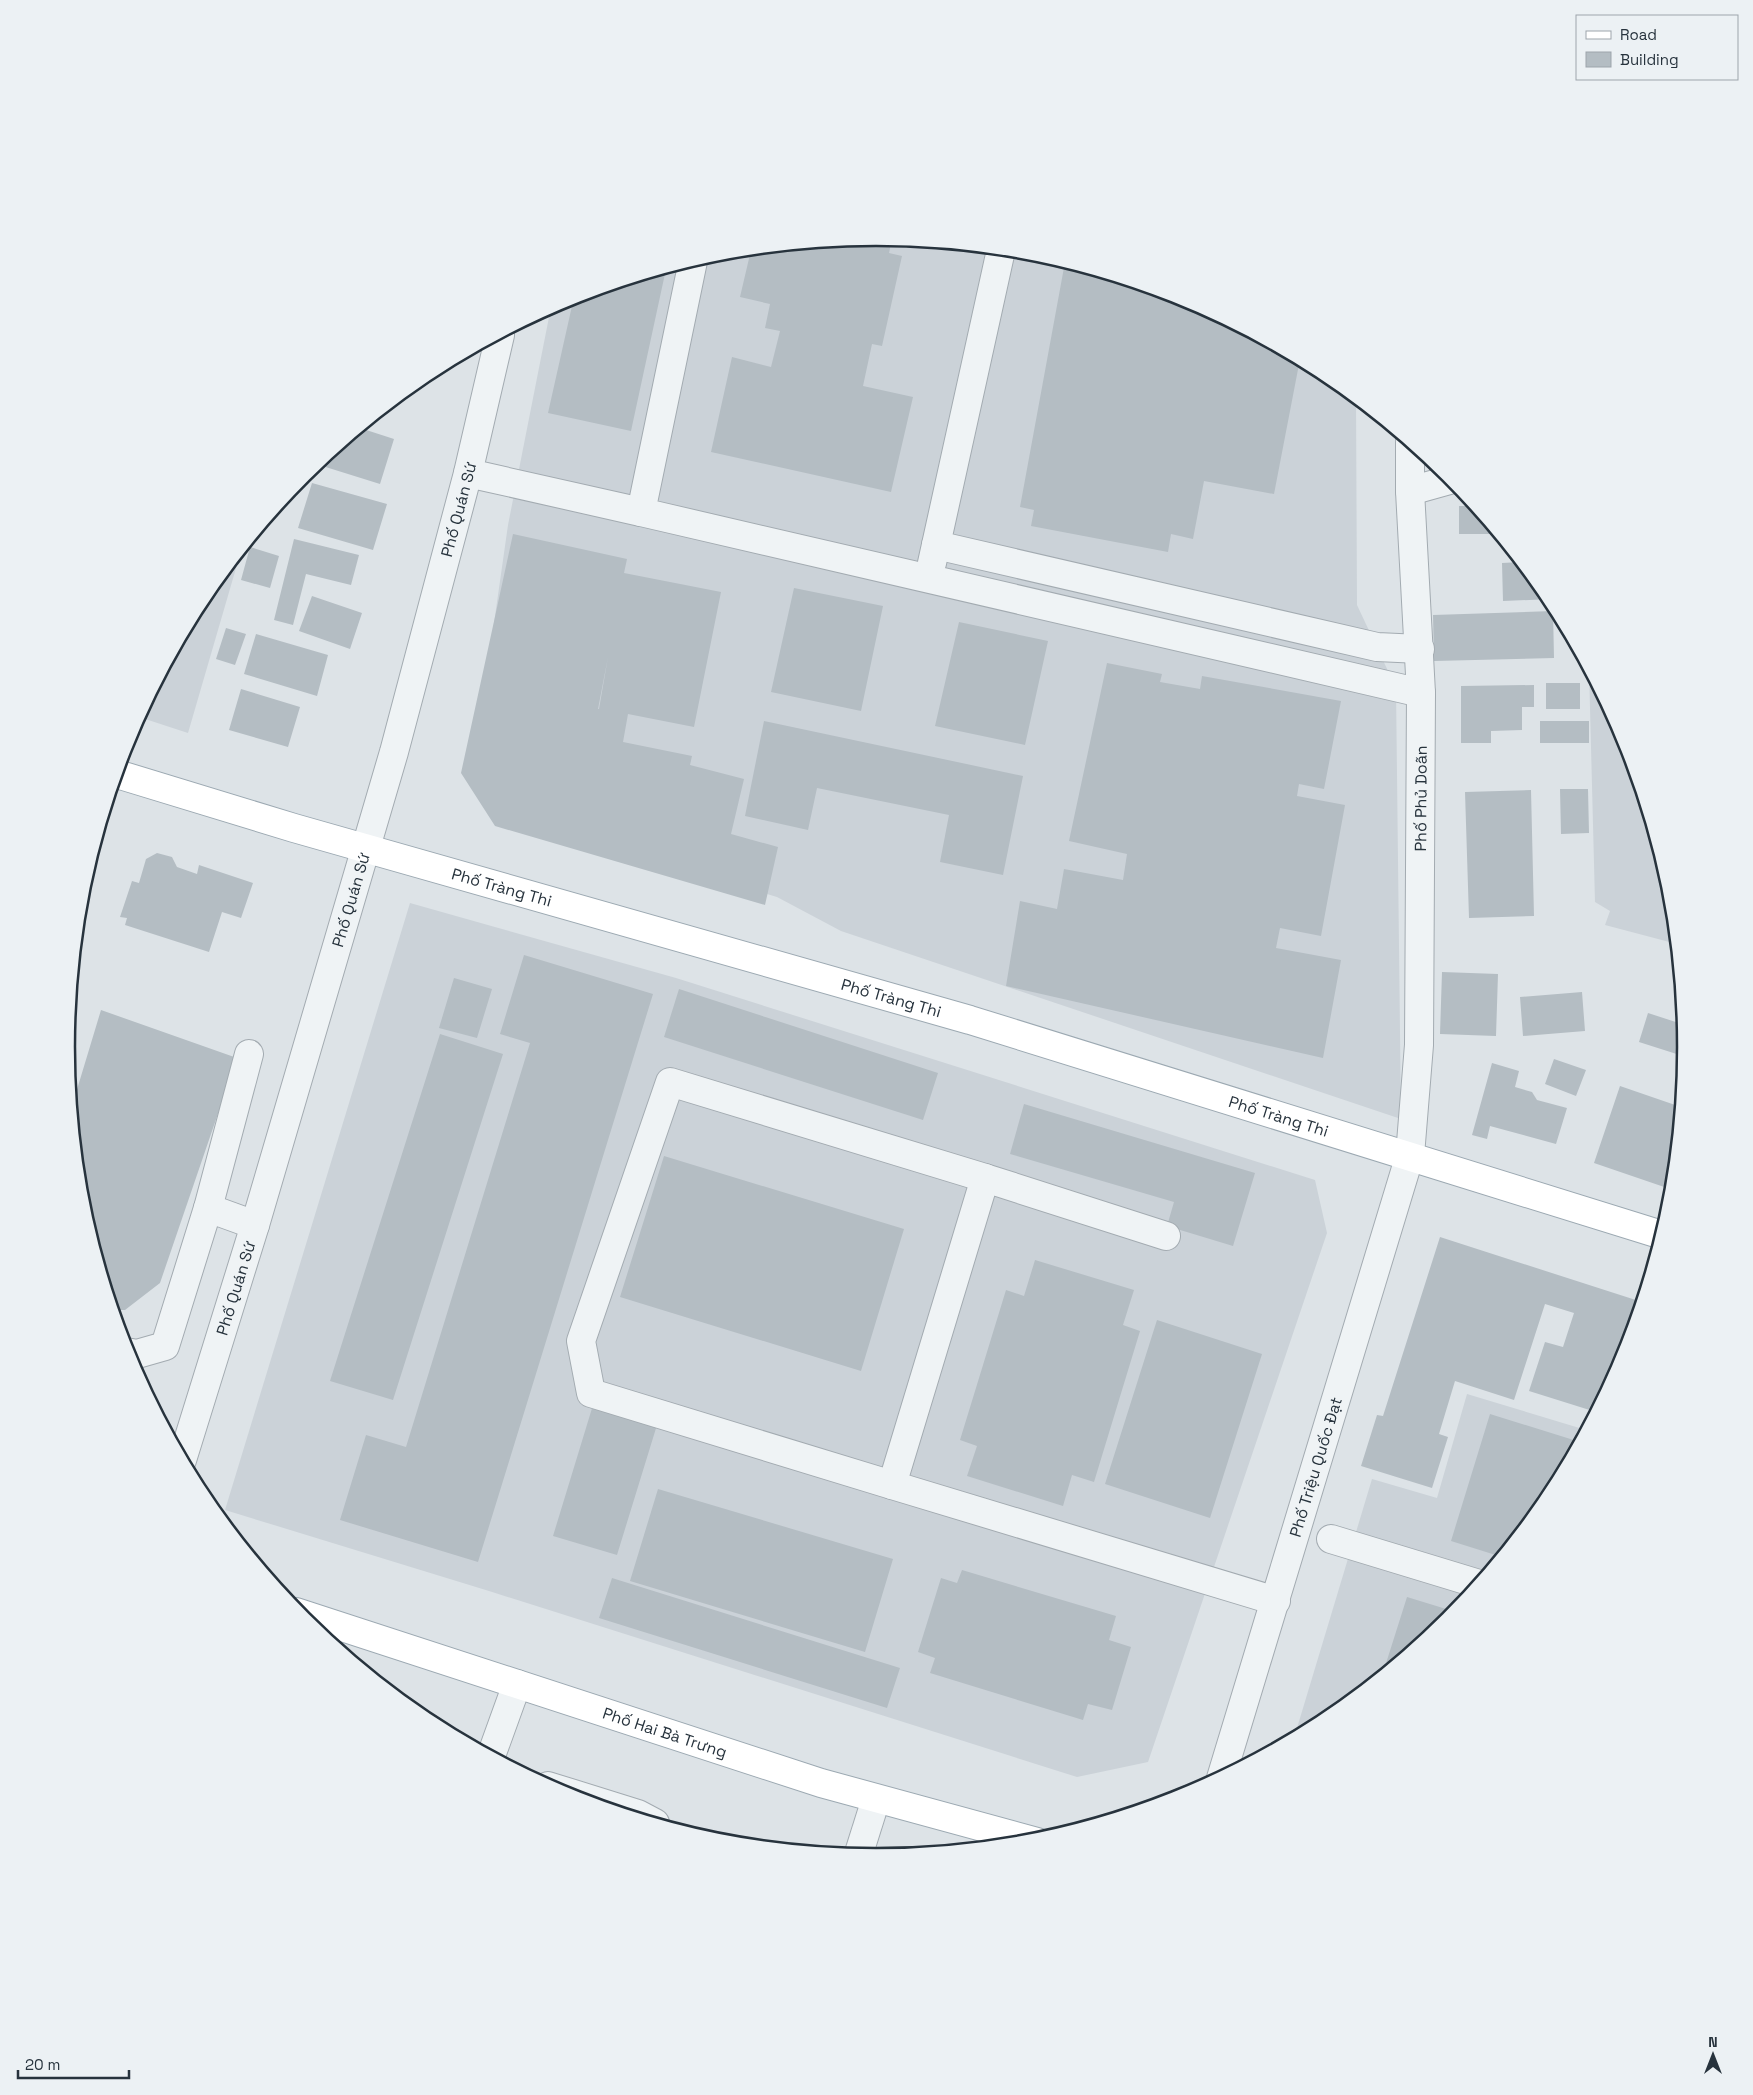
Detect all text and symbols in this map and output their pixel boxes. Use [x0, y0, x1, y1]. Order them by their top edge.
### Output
legend [1576, 15, 1738, 80]
text: Road [1620, 25, 1657, 44]
text: Building [1620, 50, 1679, 69]
street label: Phố Quán Sứ [436, 459, 481, 559]
street label: Phố Phủ Doãn [1410, 745, 1431, 852]
street label: Phố Quán Sứ [327, 850, 374, 950]
street label: Phố Tràng Thi [449, 863, 554, 911]
street label: Phố Tràng Thi [839, 973, 944, 1022]
street label: Phố Tràng Thi [1226, 1091, 1331, 1141]
street label: Phố Quán Sứ [211, 1238, 260, 1338]
street label: Phố Triệu Quốc Đạt [1284, 1394, 1347, 1540]
street label: Phố Hai Bà Trưng [600, 1702, 730, 1762]
north arrow [1688, 2030, 1738, 2080]
text: N [1708, 2033, 1718, 2051]
scale bar [18, 2048, 129, 2080]
text: 20 m [25, 2055, 60, 2074]

